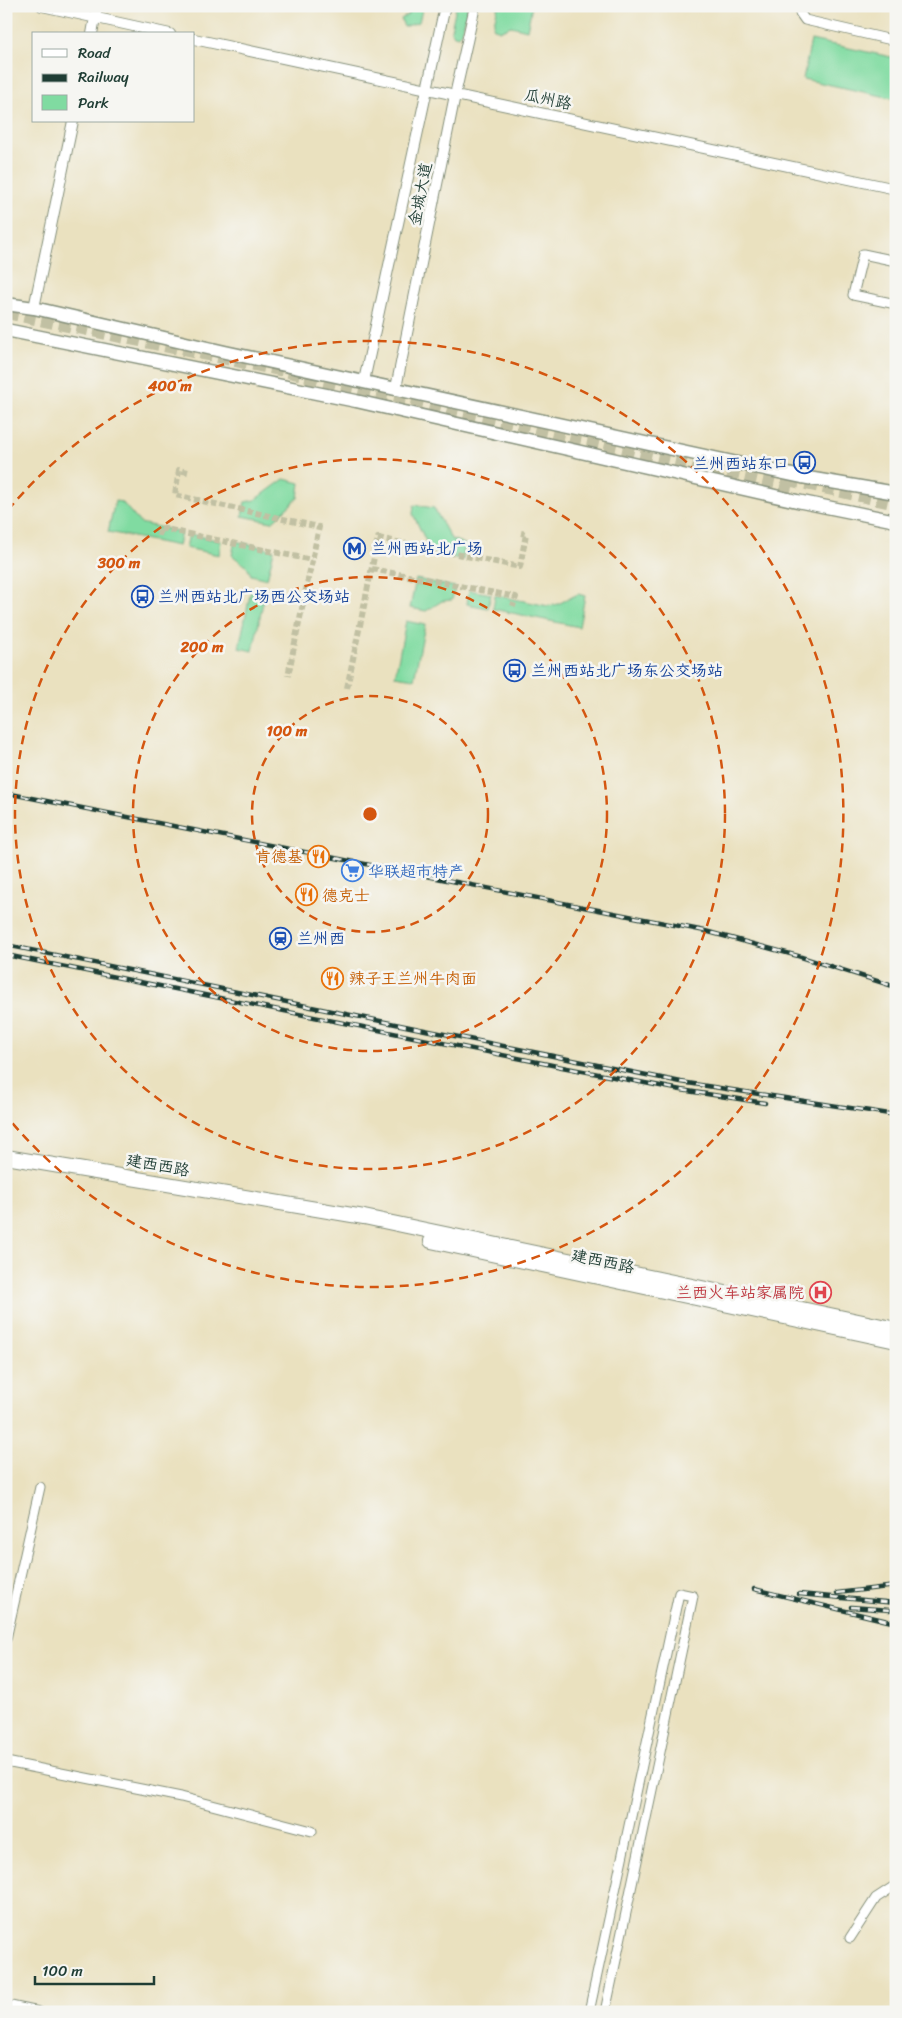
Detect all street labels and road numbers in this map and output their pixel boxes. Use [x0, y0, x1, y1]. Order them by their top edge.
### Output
street label: 瓜州路 [522, 80, 574, 118]
street label: 金城大道 [400, 160, 440, 228]
street label: 建西西路 [124, 1145, 192, 1185]
street label: 建西西路 [569, 1240, 637, 1282]

